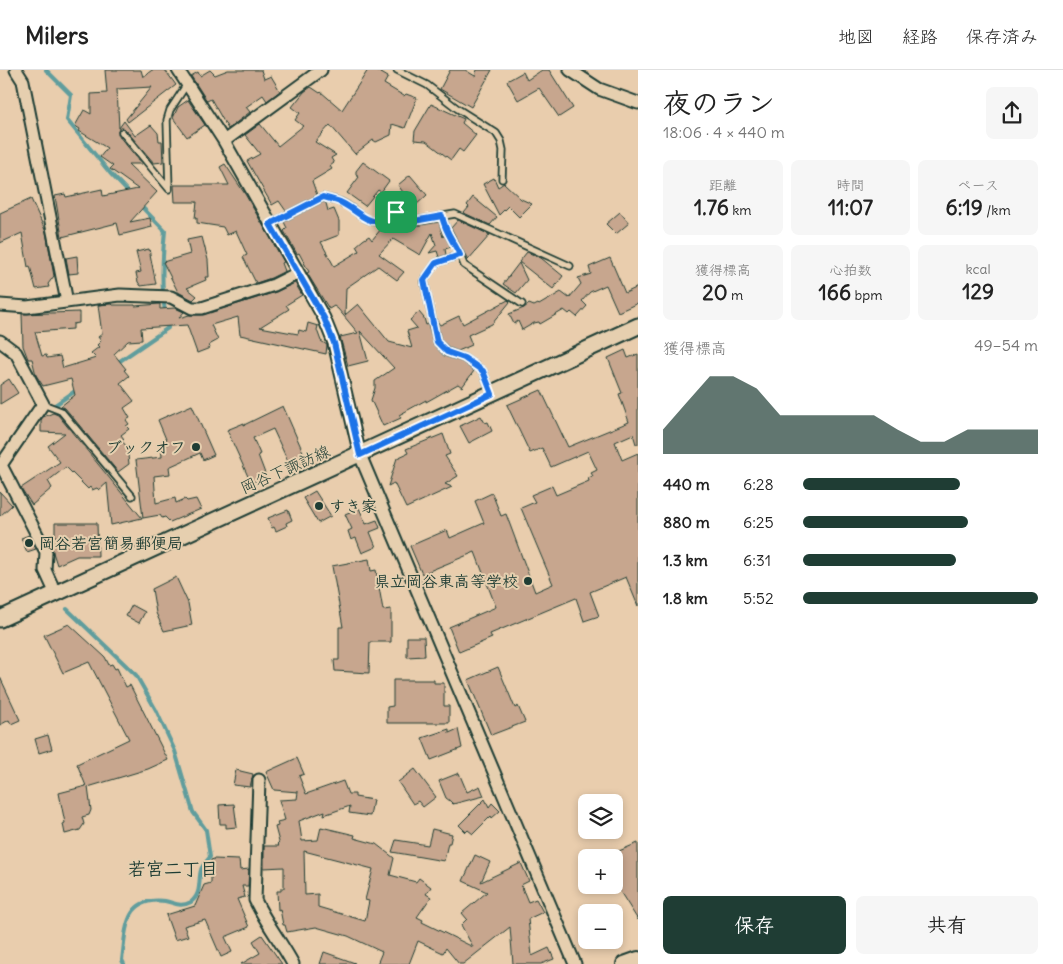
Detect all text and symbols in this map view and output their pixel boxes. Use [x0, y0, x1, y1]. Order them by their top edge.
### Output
text: Milers [25, 20, 89, 50]
text: 地図 [838, 25, 874, 48]
text: 経路 [902, 25, 938, 48]
text: 保存済み [966, 25, 1038, 48]
text: 夜のラン [663, 85, 775, 121]
button: share [986, 87, 1038, 139]
text: 18:06 · 4 × 440 m [663, 122, 785, 142]
text: 距離 [709, 176, 737, 194]
text: 時間 [836, 176, 864, 194]
text: ペース [958, 176, 999, 194]
pin [375, 191, 417, 233]
text: 1.76 [694, 194, 729, 221]
text: 11:07 [828, 194, 873, 221]
text: 6:19 [946, 194, 983, 221]
icon: arrive [382, 198, 410, 226]
text: km [729, 201, 752, 219]
text: /km [983, 201, 1011, 219]
text: kcal [966, 260, 991, 278]
text: 獲得標高 [695, 261, 751, 279]
text: 心拍数 [829, 261, 871, 279]
text: 129 [962, 278, 994, 305]
text: 20 [702, 279, 728, 306]
text: 166 [819, 279, 851, 306]
text: m [728, 286, 743, 304]
text: bpm [851, 286, 882, 304]
text: 49–54 m [974, 335, 1038, 355]
text: 獲得標高 [663, 338, 727, 358]
place label: ブックオフ [106, 437, 186, 457]
street label: 岡谷下諏訪線 [237, 440, 333, 498]
marker: ブックオフ [190, 441, 202, 453]
text: 440 m [663, 474, 710, 494]
text: 6:28 [743, 474, 774, 494]
place label: すき家 [329, 496, 377, 516]
marker: すき家 [313, 500, 325, 512]
text: 880 m [663, 512, 710, 532]
text: 6:25 [743, 512, 774, 532]
place label: 岡谷若宮簡易郵便局 [39, 533, 183, 553]
marker: 岡谷若宮簡易郵便局 [23, 537, 35, 549]
text: 1.3 km [663, 550, 708, 570]
text: 6:31 [743, 550, 771, 570]
place label: 県立岡谷東高等学校 [374, 571, 518, 591]
marker: 県立岡谷東高等学校 [522, 575, 534, 587]
text: 1.8 km [663, 588, 708, 608]
text: 5:52 [743, 588, 774, 608]
map controls [578, 794, 623, 949]
button: layers [578, 794, 623, 839]
button: + [578, 849, 623, 894]
district label: 若宮二丁目 [128, 857, 218, 880]
button: 保存 [663, 896, 846, 954]
button: 共有 [856, 896, 1038, 954]
button: − [578, 904, 623, 949]

